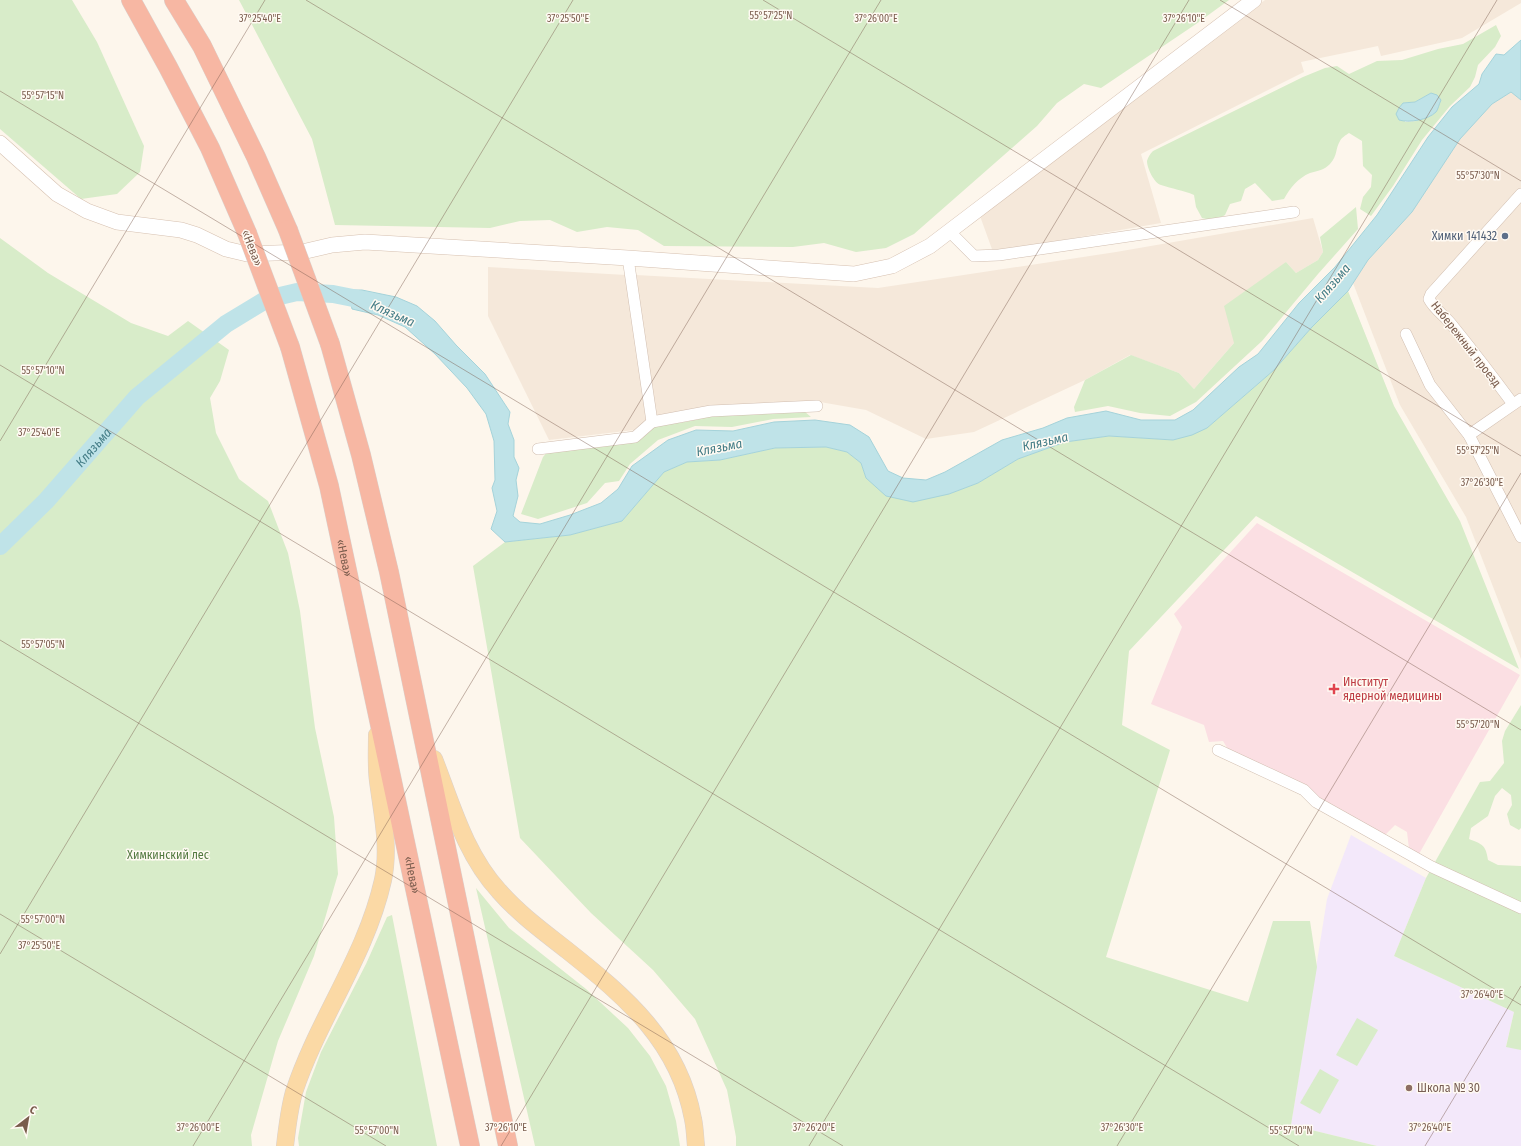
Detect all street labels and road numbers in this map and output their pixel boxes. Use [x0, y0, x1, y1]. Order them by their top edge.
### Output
street label: «Нева» [239, 228, 265, 268]
street label: Набережный проезд [1428, 298, 1504, 390]
street label: «Нева» [334, 538, 355, 578]
street label: «Нева» [401, 855, 423, 895]

